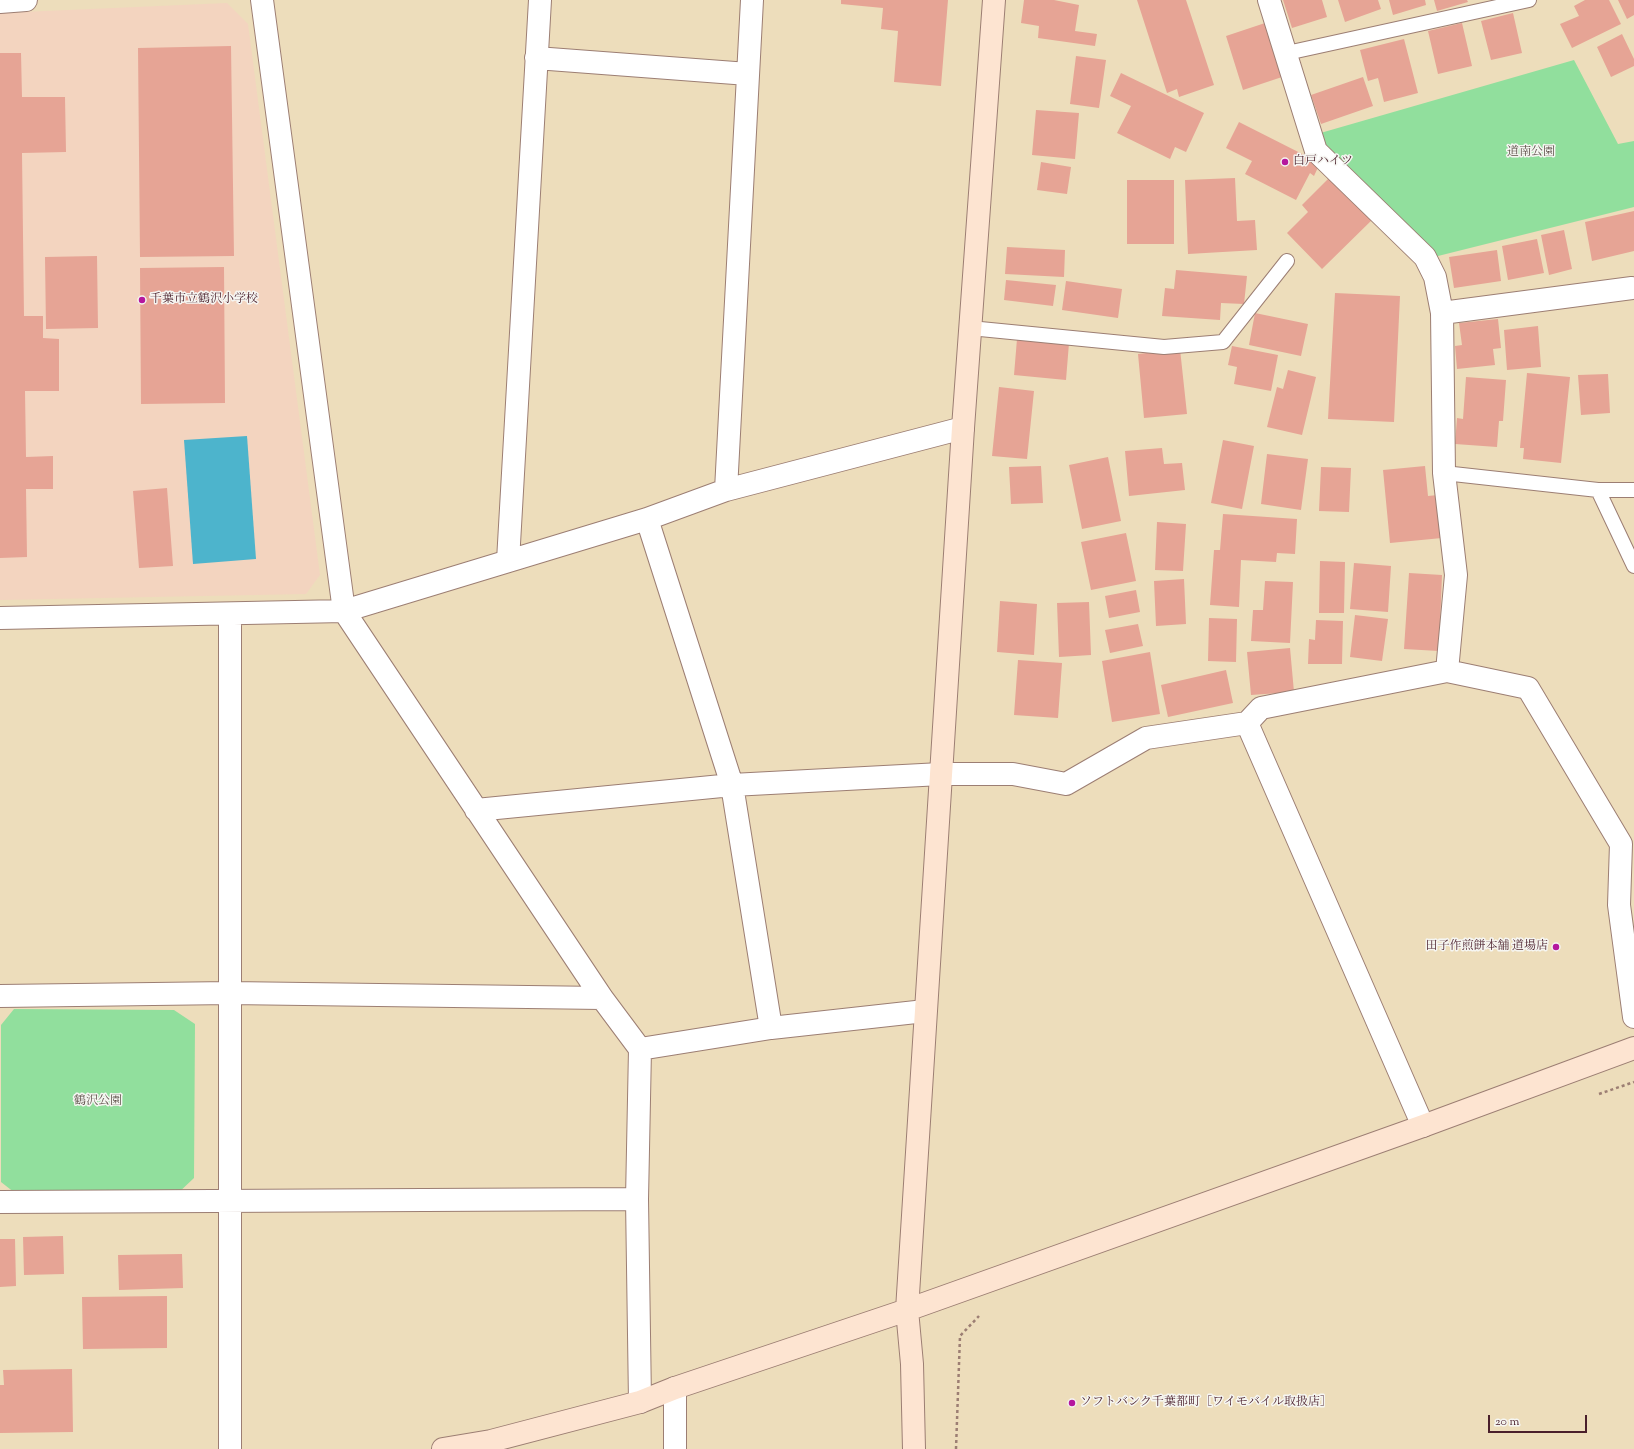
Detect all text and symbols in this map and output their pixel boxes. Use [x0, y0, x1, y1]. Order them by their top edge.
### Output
park label: 道南公園 [1507, 146, 1555, 160]
place label: 白戸ハイツ [1293, 155, 1353, 169]
marker: 白戸ハイツ [1280, 157, 1290, 167]
place label: 千葉市立鶴沢小学校 [150, 293, 258, 307]
marker: 千葉市立鶴沢小学校 [137, 295, 147, 305]
place label: 田子作煎餅本舗 道場店 [1425, 940, 1548, 954]
marker: 田子作煎餅本舗 道場店 [1551, 942, 1561, 952]
park label: 鶴沢公園 [74, 1095, 122, 1109]
place label: ソフトバンク千葉都町［ワイモバイル取扱店］ [1080, 1396, 1332, 1410]
marker: ソフトバンク千葉都町［ワイモバイル取扱店］ [1067, 1398, 1077, 1408]
scale bar [1490, 1407, 1589, 1433]
text: 20 m [1495, 1413, 1519, 1431]

